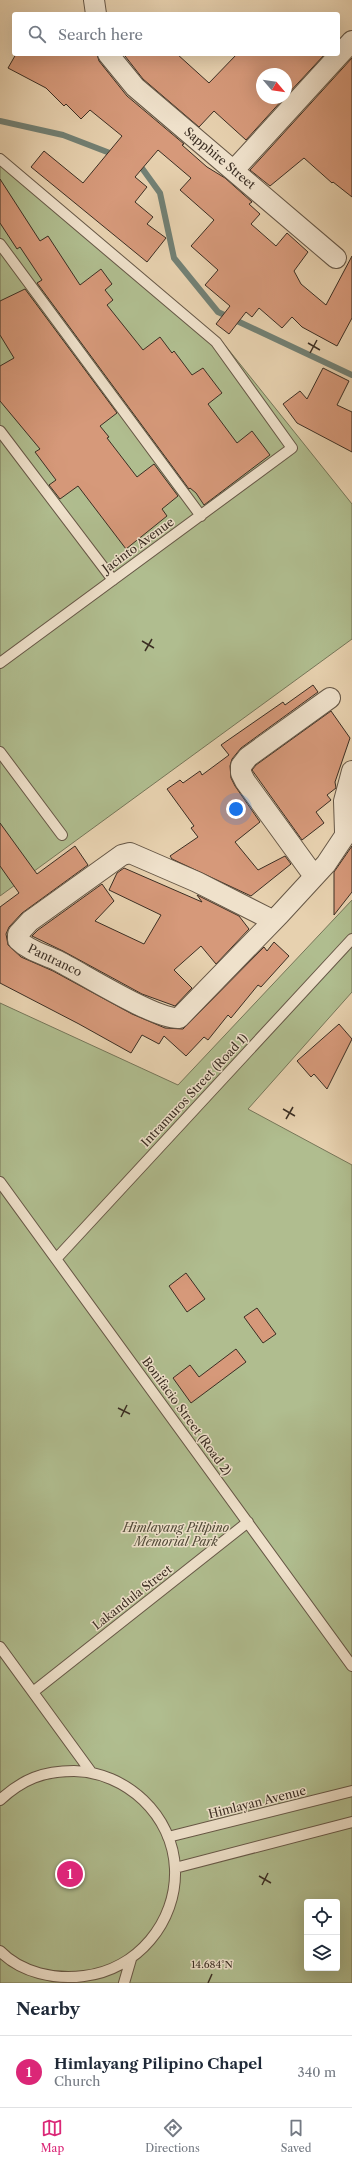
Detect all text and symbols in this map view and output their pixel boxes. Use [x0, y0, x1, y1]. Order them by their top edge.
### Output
search box [12, 12, 340, 56]
icon: search [26, 23, 48, 45]
text: Search here [58, 25, 143, 44]
north arrow [256, 68, 292, 104]
street label: Sapphire Street [181, 124, 259, 193]
street label: Jacinto Avenue [98, 514, 177, 577]
your location [226, 799, 246, 819]
street label: Pantranco [25, 940, 85, 980]
street label: Intramuros Street (Road 1) [138, 1030, 251, 1150]
street label: Bonifacio Street (Road 2) [139, 1354, 235, 1478]
park label: Himlayang Pilipino Memorial Park [122, 1520, 230, 1549]
street label: Lakandula Street [89, 1561, 175, 1633]
street label: Himlayan Avenue [207, 1783, 308, 1821]
pin: 1 [57, 1859, 83, 1889]
map controls [304, 1899, 340, 1971]
button: locate [304, 1899, 340, 1935]
button: layers [304, 1935, 340, 1971]
text: 14.684°N [191, 1958, 233, 1971]
text: Nearby [16, 1999, 80, 2019]
text: Himlayang Pilipino Chapel [54, 2054, 263, 2073]
text: 1 [26, 2064, 32, 2080]
text: 340 m [298, 2064, 336, 2080]
text: Church [54, 2073, 100, 2089]
tab: Map [41, 2117, 64, 2155]
tab: Directions [145, 2117, 200, 2155]
tab: Saved [281, 2117, 311, 2155]

